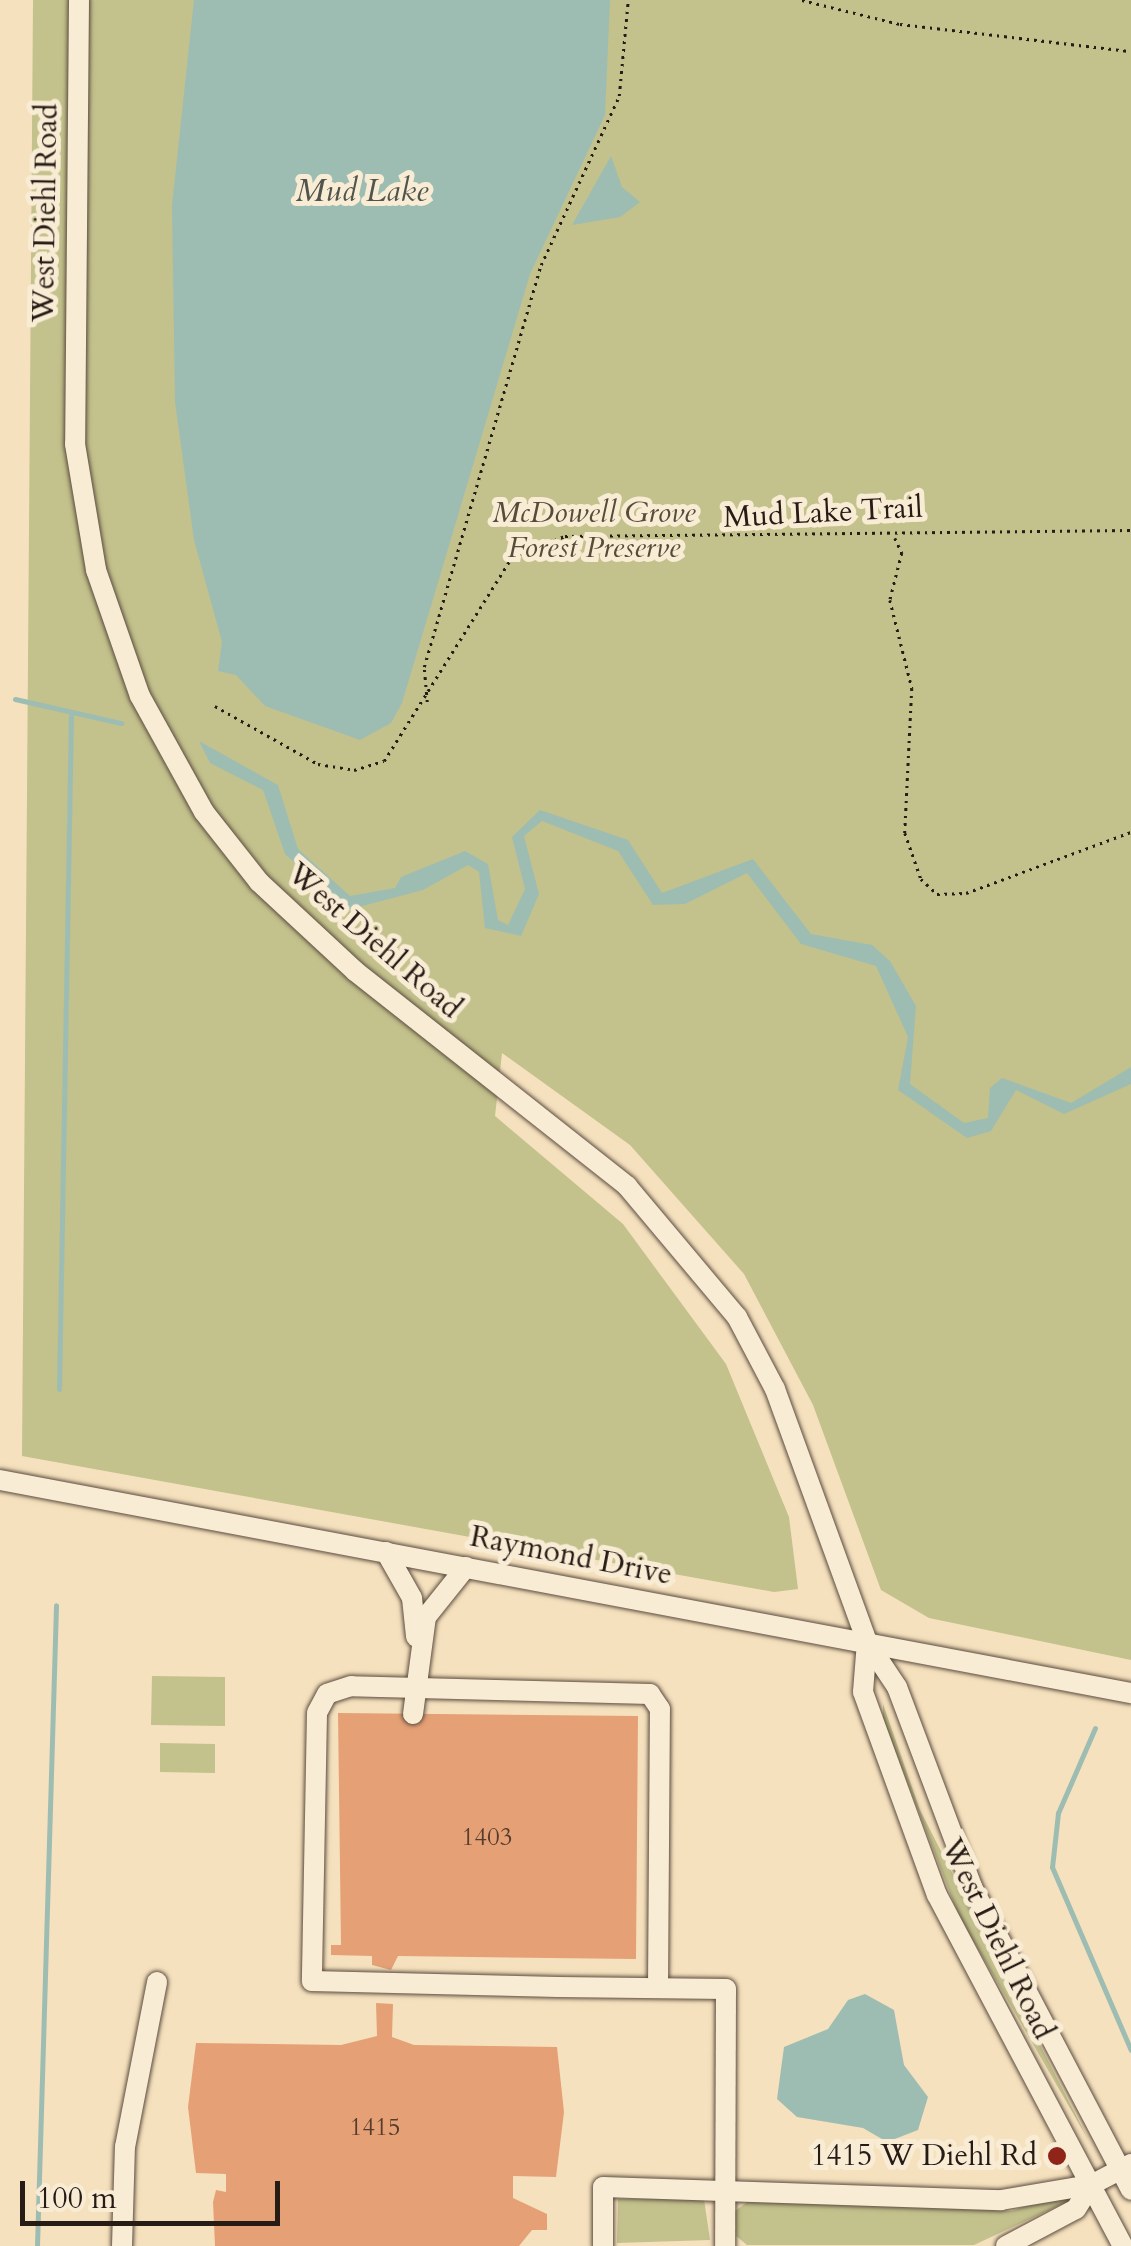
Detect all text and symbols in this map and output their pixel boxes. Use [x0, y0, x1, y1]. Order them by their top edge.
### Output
street label: West Diehl Road [26, 103, 66, 323]
water label: Mud Lake [296, 172, 428, 210]
street label: Mud Lake Trail [722, 490, 924, 536]
park label: McDowell Grove Forest Preserve [492, 495, 696, 566]
street label: West Diehl Road [280, 856, 468, 1026]
street label: Raymond Drive [467, 1519, 675, 1593]
house number: 1403 [461, 1822, 513, 1852]
street label: West Diehl Road [933, 1833, 1061, 2045]
house number: 1415 [349, 2112, 401, 2142]
place label: 1415 W Diehl Rd [811, 2138, 1037, 2174]
marker: 1415 W Diehl Rd [1046, 2145, 1068, 2167]
scale bar [25, 2161, 285, 2223]
text: 100 m [37, 2178, 117, 2219]

